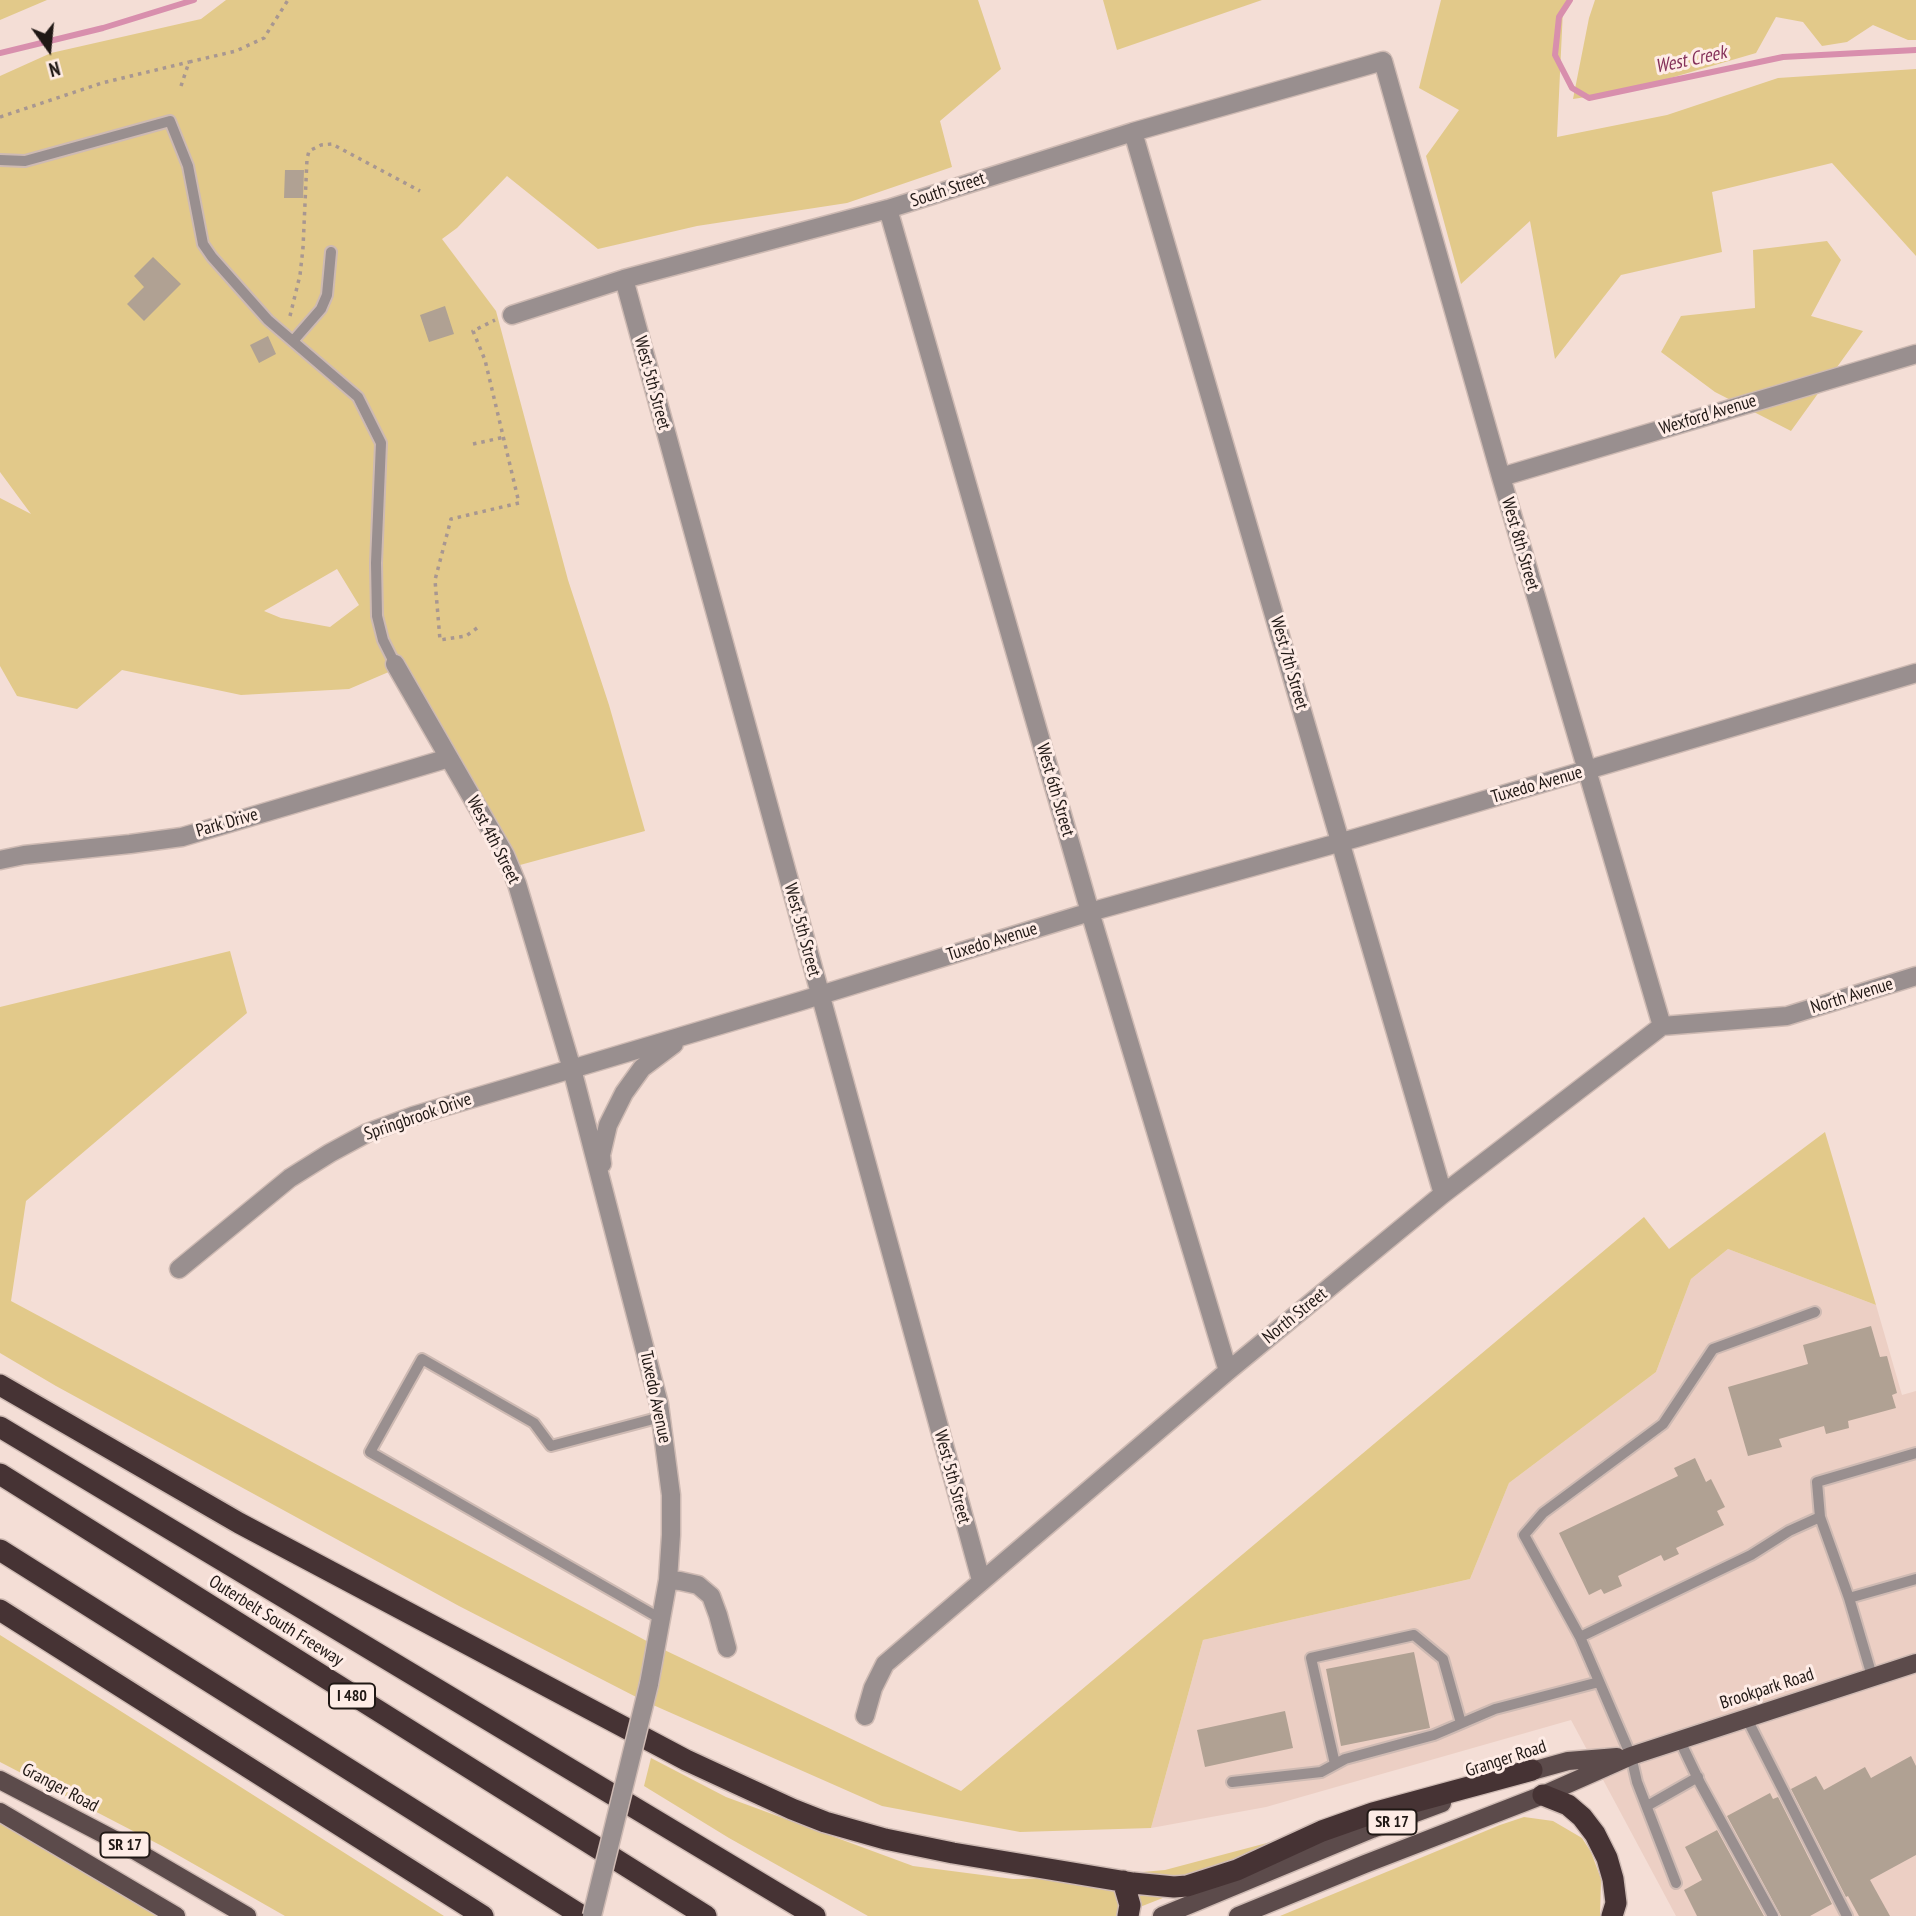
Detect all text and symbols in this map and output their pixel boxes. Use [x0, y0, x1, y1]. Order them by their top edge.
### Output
north arrow [14, 14, 84, 84]
water label: West Creek [1653, 41, 1729, 79]
text: N [46, 56, 63, 82]
street label: South Street [908, 168, 988, 212]
street label: West 5th Street [629, 334, 675, 432]
street label: Wexford Avenue [1657, 390, 1759, 440]
street label: West 8th Street [1496, 495, 1544, 593]
street label: West 7th Street [1265, 614, 1313, 712]
street label: West 6th Street [1031, 741, 1079, 839]
street label: Tuxedo Avenue [1489, 762, 1585, 808]
street label: West 4th Street [462, 792, 524, 888]
street label: Park Drive [194, 804, 260, 842]
street label: West 5th Street [779, 881, 825, 979]
street label: Tuxedo Avenue [944, 918, 1040, 966]
street label: North Avenue [1808, 973, 1896, 1019]
street label: Springbrook Drive [362, 1089, 474, 1145]
street label: North Street [1258, 1283, 1332, 1349]
street label: Tuxedo Avenue [635, 1349, 675, 1445]
street label: West 5th Street [929, 1428, 975, 1526]
street label: Outerbelt South Freeway [205, 1571, 347, 1671]
street label: Brookpark Road [1717, 1664, 1817, 1714]
road number: I 480 [329, 1684, 375, 1708]
street label: Granger Road [1463, 1736, 1549, 1782]
street label: Granger Road [18, 1759, 102, 1817]
road number: SR 17 [1368, 1810, 1416, 1834]
road number: SR 17 [100, 1832, 150, 1857]

